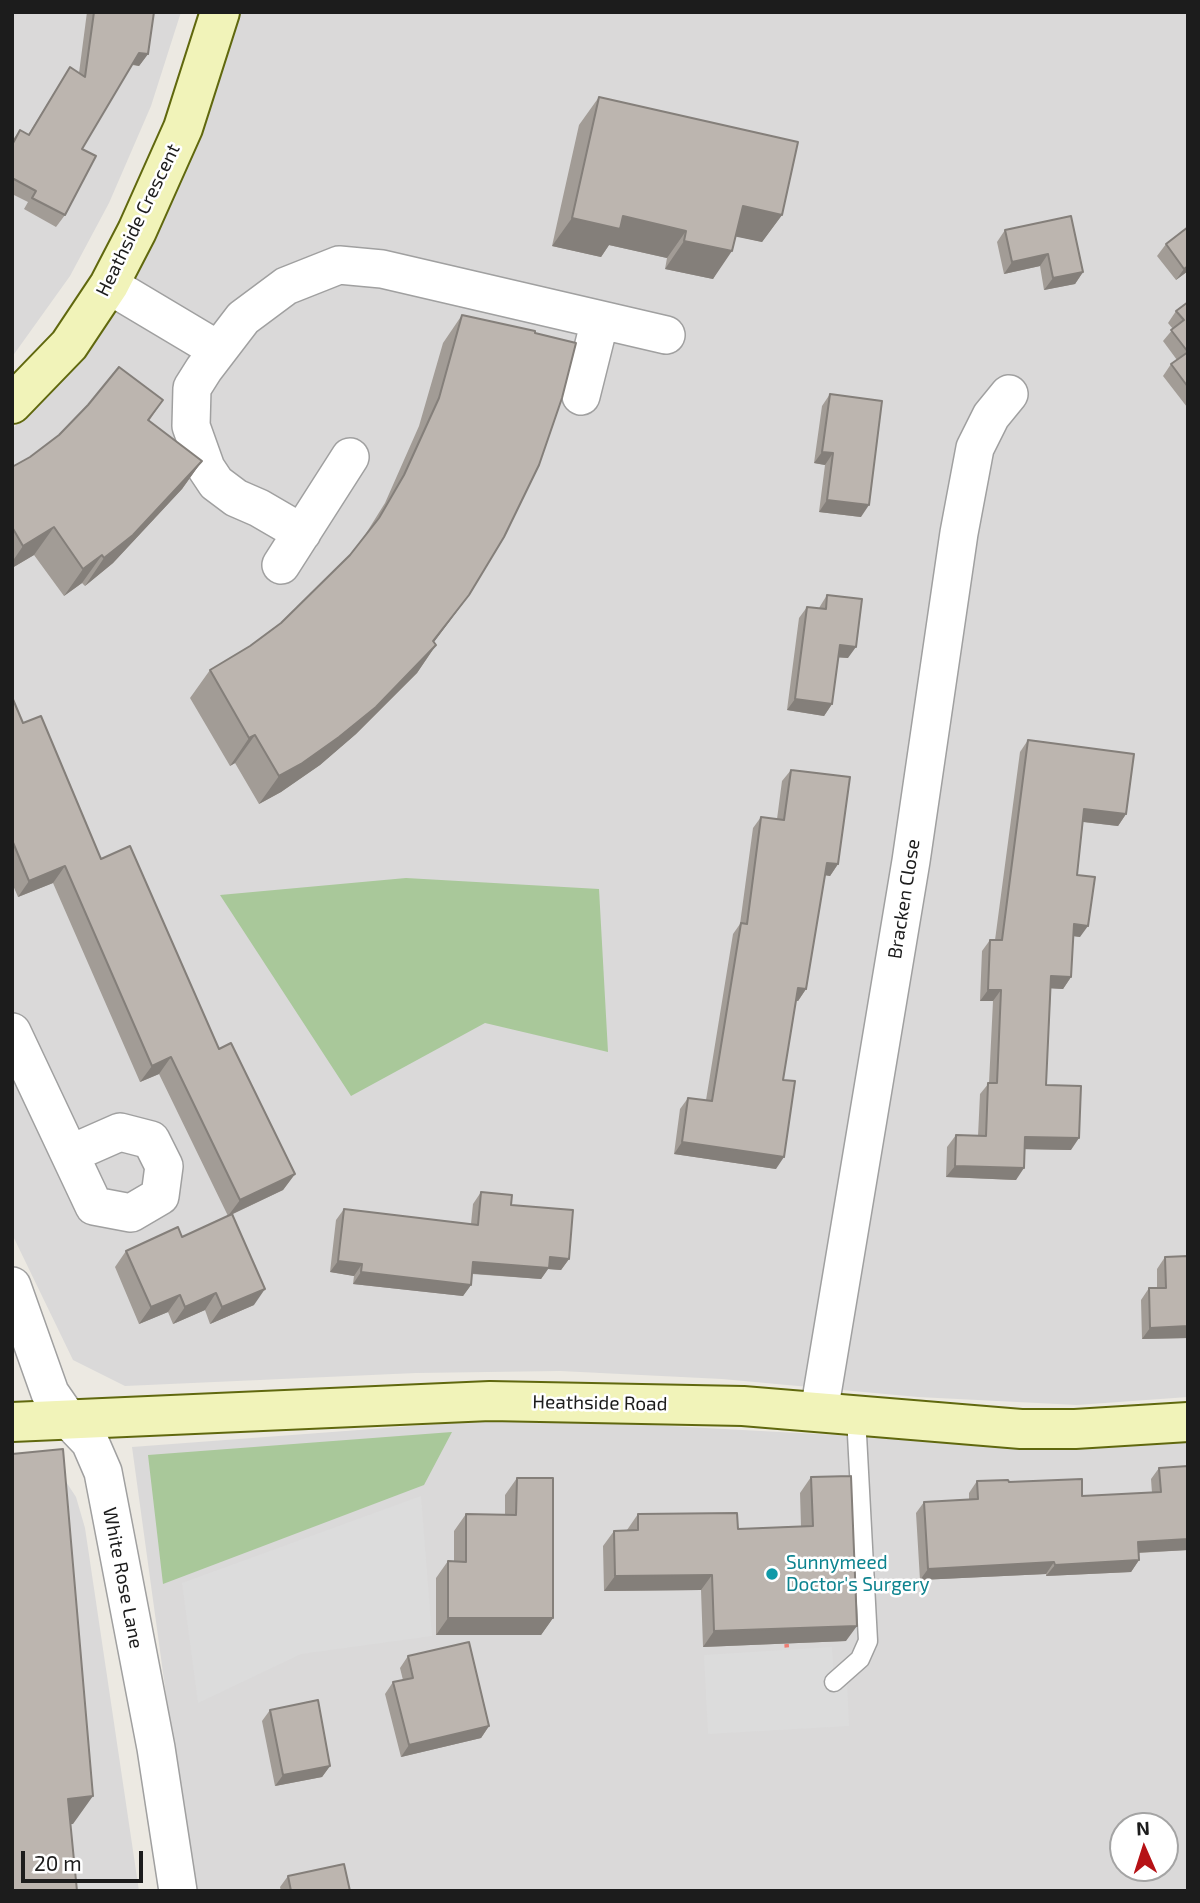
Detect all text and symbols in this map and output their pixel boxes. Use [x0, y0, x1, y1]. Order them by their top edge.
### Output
street label: Heathside Crescent [91, 140, 185, 300]
street label: Bracken Close [883, 837, 925, 961]
street label: Heathside Road [532, 1390, 668, 1416]
street label: White Rose Lane [98, 1505, 148, 1651]
place label: Sunnymeed Doctor's Surgery [786, 1552, 930, 1596]
marker: Sunnymeed Doctor's Surgery [764, 1566, 780, 1582]
north arrow [1109, 1812, 1179, 1882]
text: N [1136, 1816, 1150, 1839]
scale bar [24, 1836, 147, 1880]
text: 20 m [34, 1850, 82, 1875]

